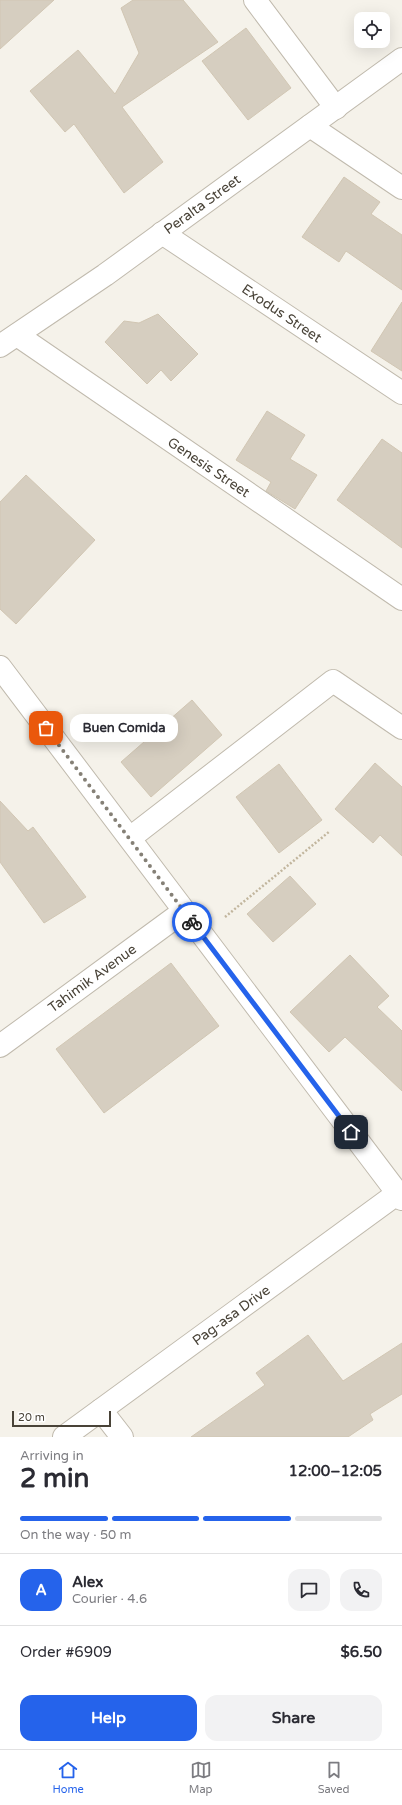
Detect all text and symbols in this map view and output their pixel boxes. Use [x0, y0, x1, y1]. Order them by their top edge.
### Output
map controls [354, 12, 390, 48]
button: locate [354, 12, 390, 48]
street label: Peralta Street [161, 170, 245, 238]
street label: Exodus Street [239, 280, 325, 347]
street label: Genesis Street [164, 434, 254, 502]
pin [29, 711, 63, 745]
callout: Buen Comida [70, 714, 178, 742]
icon: bag [35, 717, 57, 739]
text: Buen Comida [83, 720, 165, 736]
courier [172, 902, 212, 942]
icon: bike [181, 911, 203, 933]
street label: Tahimik Avenue [45, 941, 140, 1016]
pin [334, 1115, 368, 1149]
icon: home [340, 1121, 362, 1143]
street label: Pag-asa Drive [189, 1281, 274, 1349]
scale bar [12, 1409, 111, 1428]
text: 20 m [18, 1411, 45, 1424]
text: Arriving in [20, 1448, 84, 1464]
text: 12:00–12:05 [289, 1462, 382, 1480]
text: 2 min [20, 1463, 89, 1494]
text: On the way · 50 m [20, 1527, 132, 1543]
button: chat [288, 1569, 330, 1611]
button: phone [340, 1569, 382, 1611]
text: Alex [72, 1573, 103, 1591]
text: A [35, 1581, 47, 1599]
text: Courier · 4.6 [72, 1591, 147, 1607]
text: Order #6909 [20, 1643, 112, 1661]
text: $6.50 [341, 1643, 382, 1661]
button: Help [20, 1695, 197, 1741]
button: Share [205, 1695, 382, 1741]
tab: Home [53, 1759, 84, 1796]
tab: Map [189, 1759, 213, 1796]
tab: Saved [318, 1759, 349, 1796]

